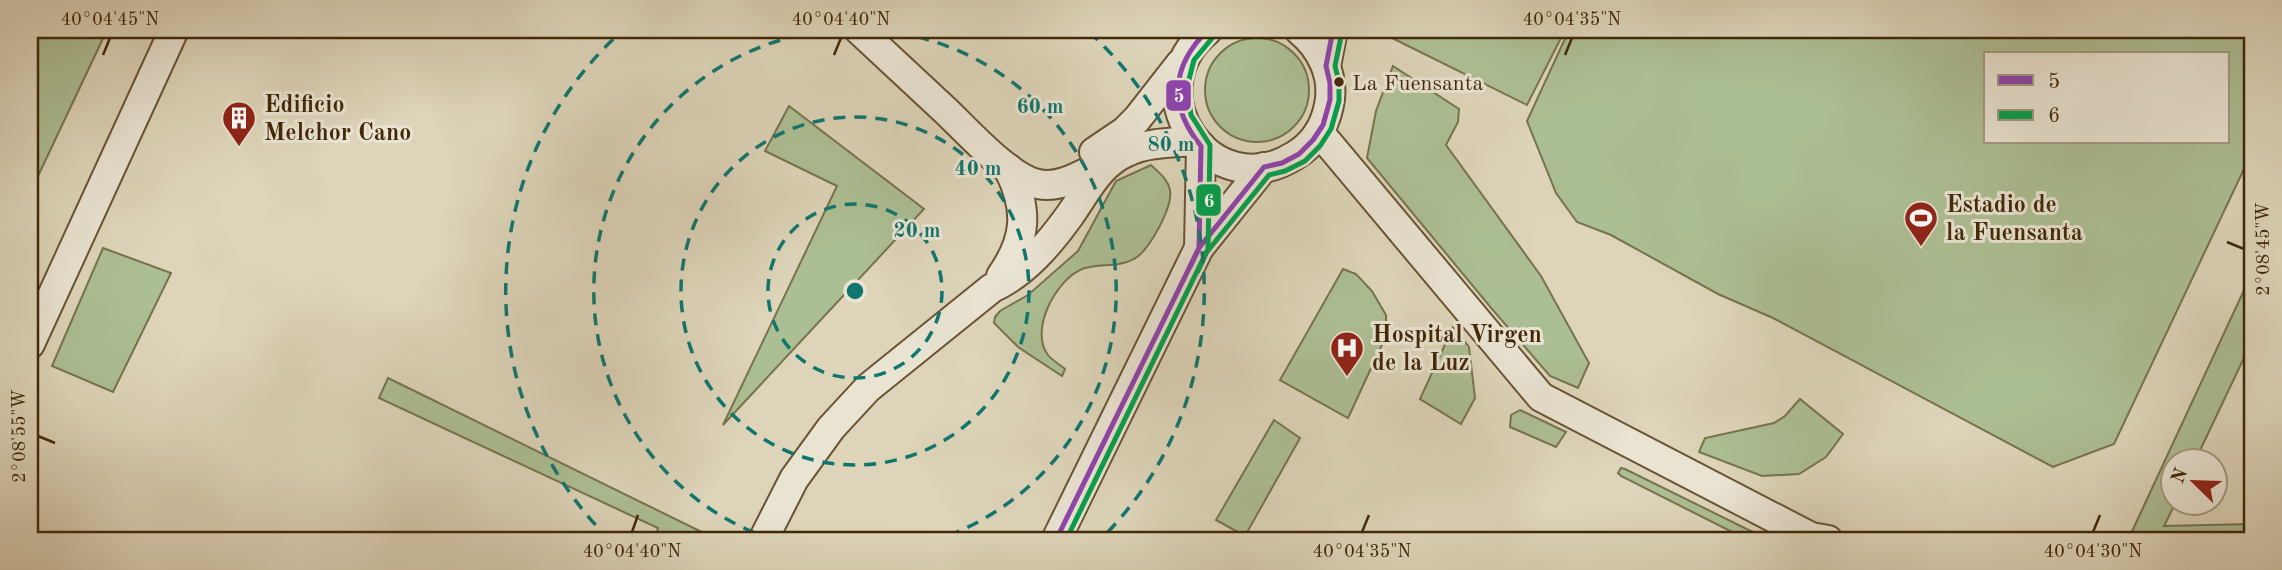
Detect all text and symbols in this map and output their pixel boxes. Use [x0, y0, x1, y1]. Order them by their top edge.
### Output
text: 40°04'45"N [61, 11, 159, 29]
text: 40°04'40"N [792, 11, 890, 29]
text: 40°04'35"N [1523, 11, 1621, 29]
legend [1984, 52, 2230, 144]
text: 5 [2048, 72, 2060, 93]
place label: La Fuensanta [1352, 73, 1483, 95]
marker: La Fuensanta [1332, 75, 1346, 89]
line badge: 5 [1165, 79, 1192, 112]
text: 5 [1173, 88, 1185, 107]
place label: Edificio Melchor Cano [264, 94, 411, 146]
text: 60 m [1016, 97, 1064, 118]
building icon: Edificio Melchor Cano [220, 99, 258, 148]
text: 6 [2048, 106, 2060, 127]
text: 80 m [1147, 135, 1195, 156]
text: 40 m [954, 159, 1002, 180]
line badge: 6 [1195, 183, 1222, 217]
text: 6 [1203, 193, 1215, 212]
place label: Estadio de la Fuensanta [1946, 194, 2083, 246]
sports icon: Estadio de la Fuensanta [1902, 199, 1940, 248]
text: 2°08'45"W [2255, 202, 2273, 296]
text: 20 m [893, 221, 941, 242]
centre of rings [843, 279, 867, 303]
place label: Hospital Virgen de la Luz [1372, 324, 1542, 376]
hospital icon: Hospital Virgen de la Luz [1328, 329, 1366, 378]
text: 2°08'55"W [11, 389, 29, 483]
north arrow [2160, 448, 2230, 518]
text: N [2169, 466, 2192, 487]
text: 40°04'40"N [583, 543, 681, 561]
text: 40°04'35"N [1313, 543, 1411, 561]
text: 40°04'30"N [2044, 543, 2142, 561]

